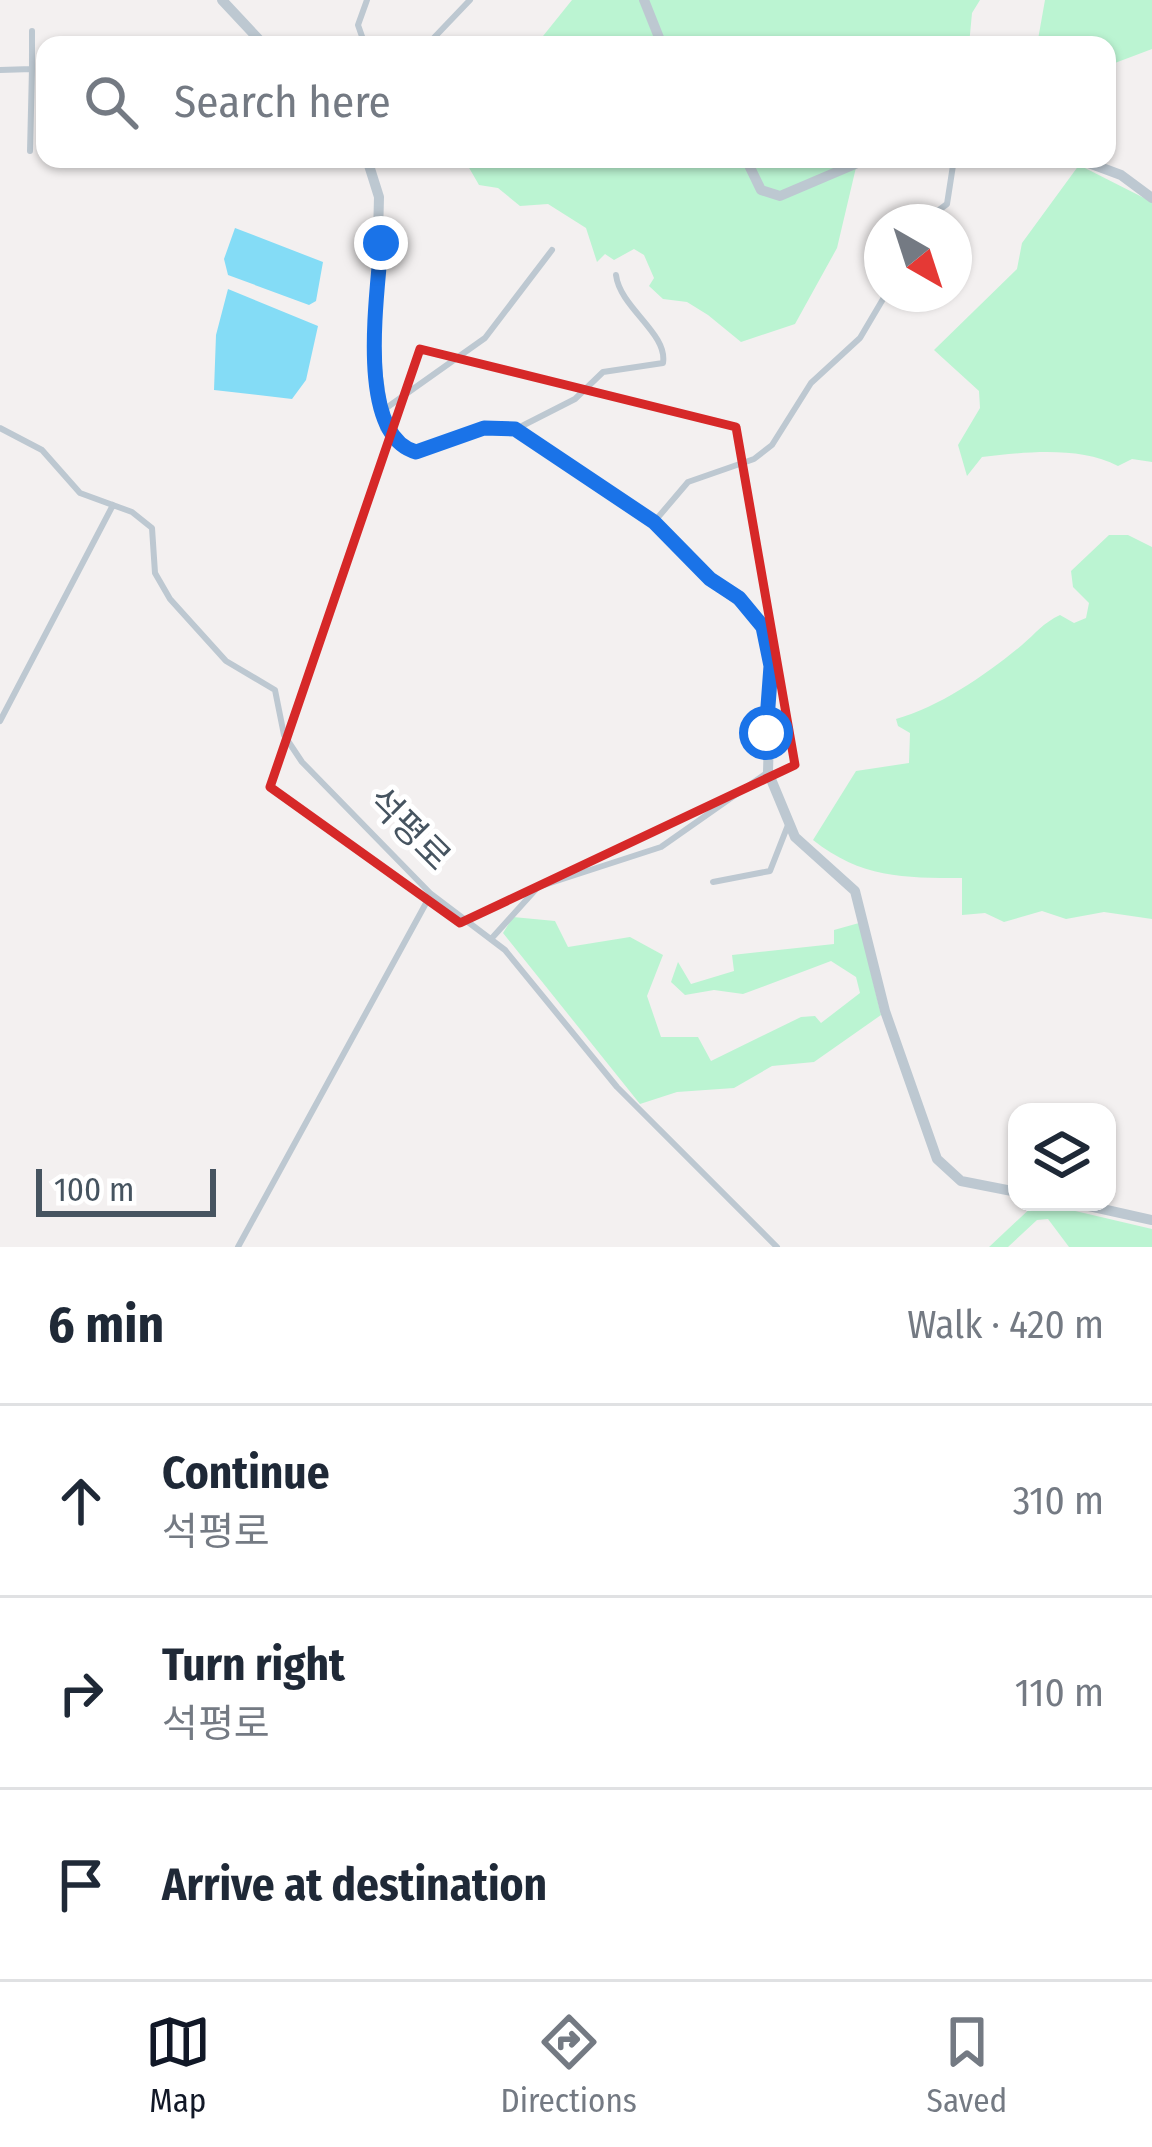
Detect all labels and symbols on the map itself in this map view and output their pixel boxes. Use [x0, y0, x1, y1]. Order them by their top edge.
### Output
north arrow [864, 204, 972, 312]
route end [354, 216, 408, 270]
route start [739, 706, 793, 760]
street label: 석평로 [358, 778, 460, 880]
scale bar [36, 1163, 216, 1216]

